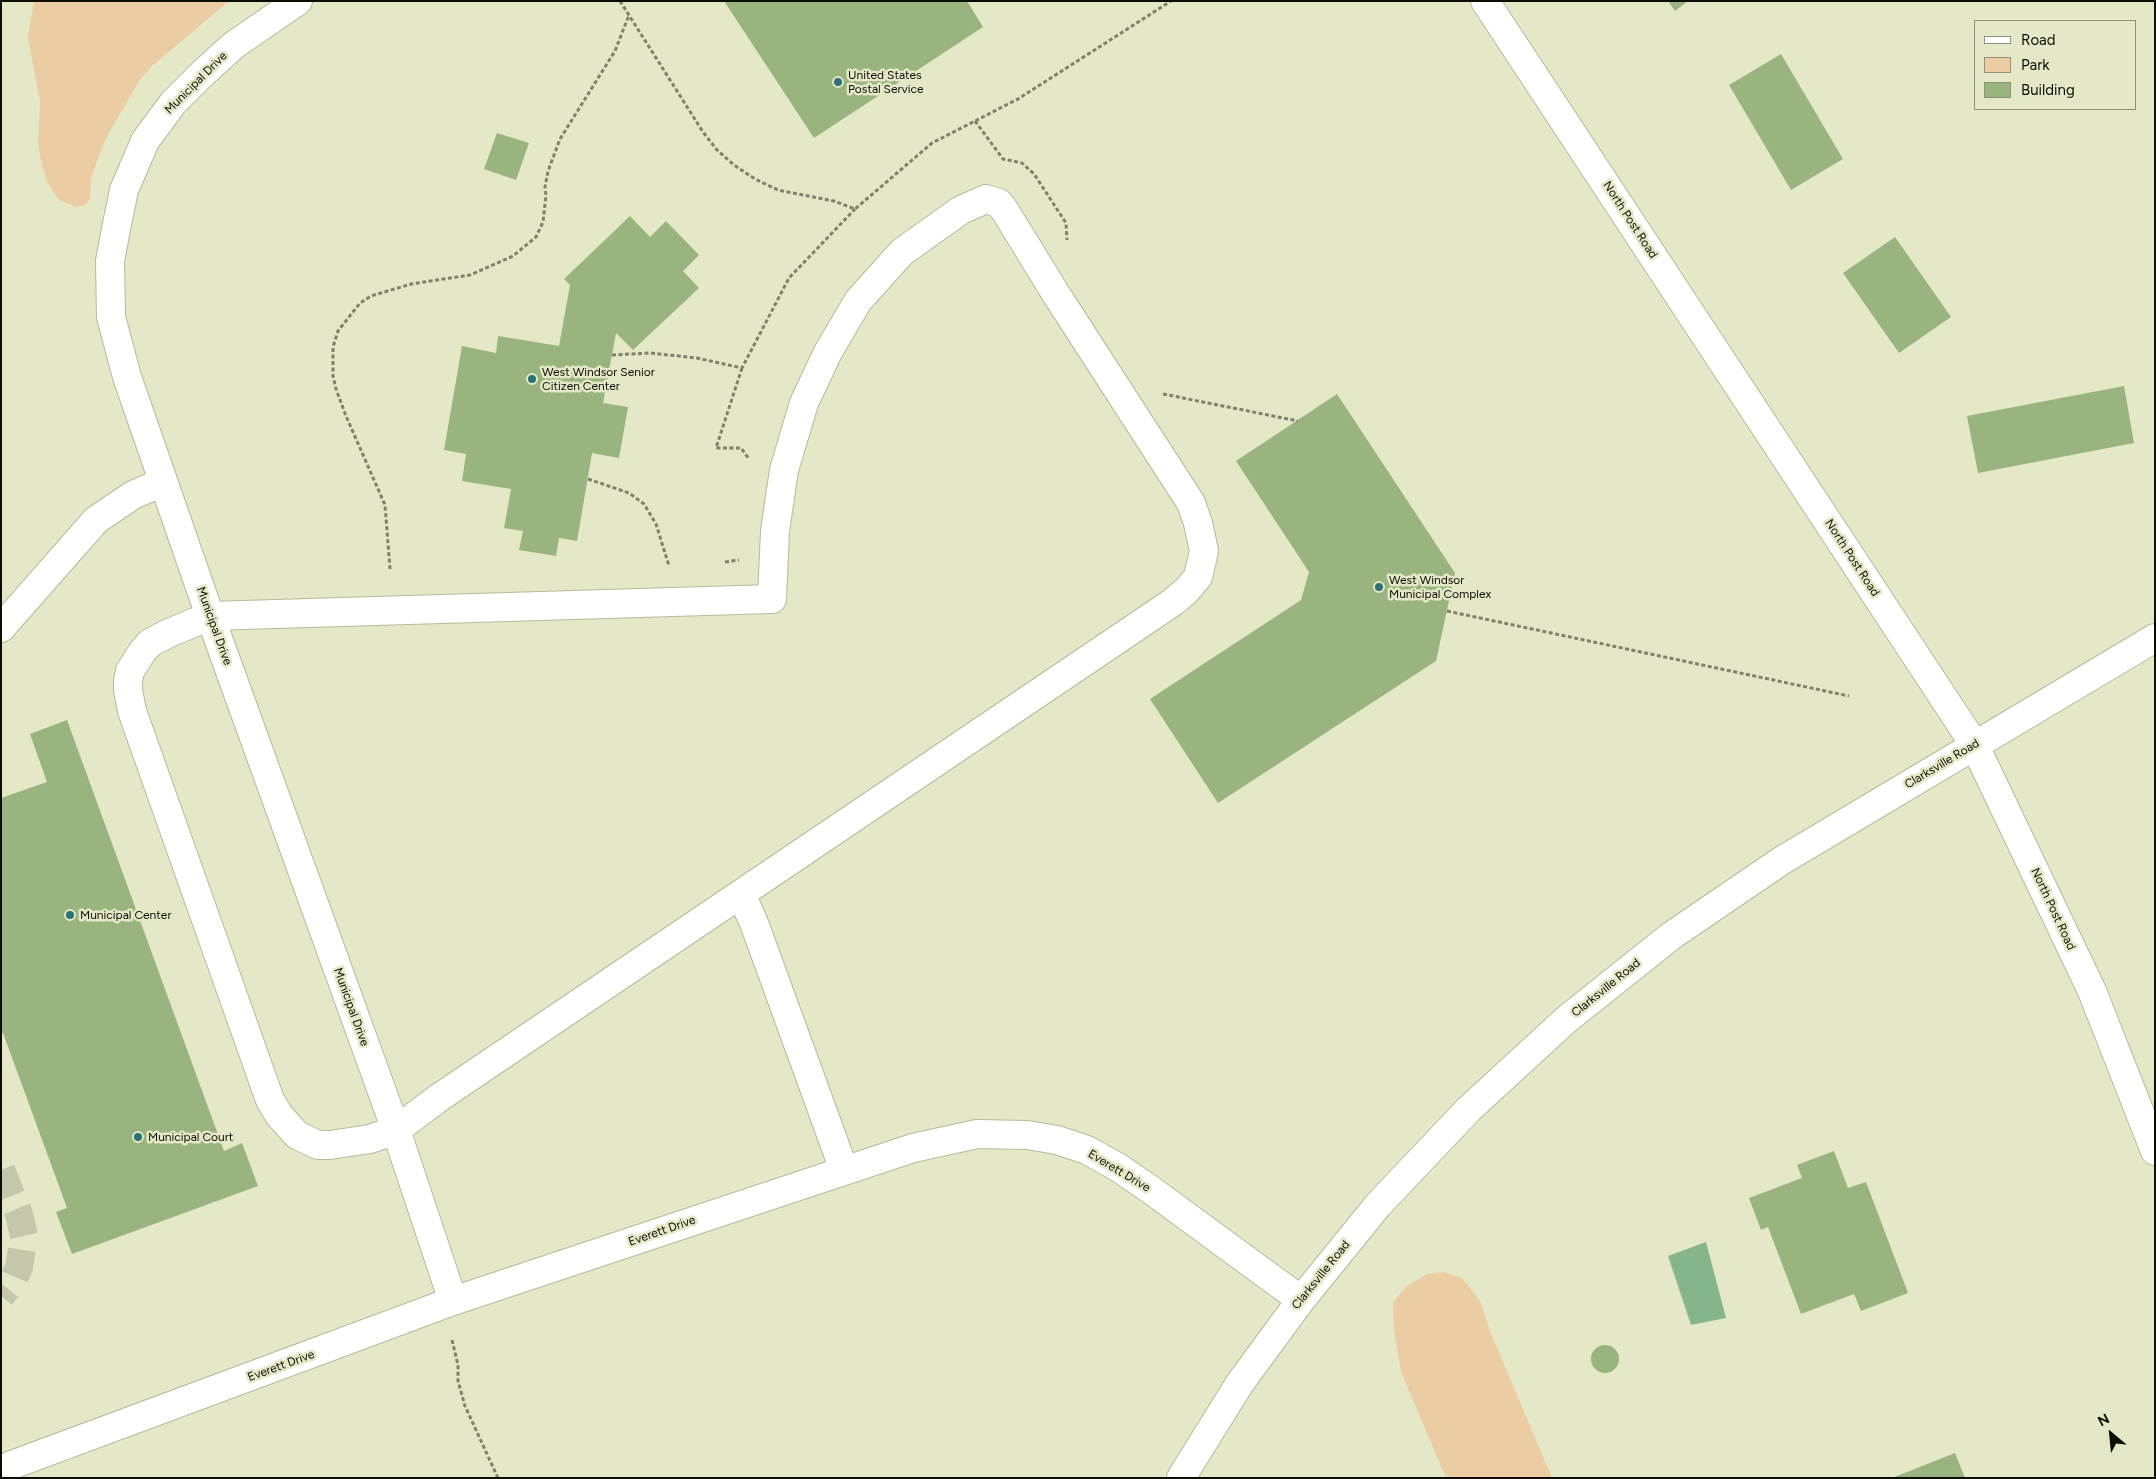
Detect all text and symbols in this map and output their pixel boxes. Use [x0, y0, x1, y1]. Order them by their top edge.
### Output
legend [1974, 20, 2136, 110]
text: Road [2021, 31, 2056, 49]
street label: Municipal Drive [162, 49, 230, 117]
text: Park [2021, 56, 2050, 74]
place label: United States Postal Service [848, 68, 924, 96]
marker: United States Postal Service [832, 76, 844, 88]
text: Building [2021, 81, 2075, 99]
street label: North Post Road [1600, 179, 1660, 261]
place label: West Windsor Senior Citizen Center [542, 365, 655, 393]
marker: West Windsor Senior Citizen Center [526, 373, 538, 385]
street label: North Post Road [1822, 517, 1882, 599]
place label: West Windsor Municipal Complex [1389, 573, 1491, 601]
marker: West Windsor Municipal Complex [1373, 581, 1385, 593]
street label: Municipal Drive [193, 585, 235, 667]
street label: Clarksville Road [1902, 736, 1982, 792]
street label: North Post Road [2028, 866, 2078, 952]
place label: Municipal Center [80, 908, 171, 922]
marker: Municipal Center [64, 909, 76, 921]
street label: Clarksville Road [1569, 956, 1643, 1020]
street label: Municipal Drive [330, 966, 372, 1048]
place label: Municipal Court [148, 1130, 233, 1144]
marker: Municipal Court [132, 1131, 144, 1143]
street label: Everett Drive [1085, 1147, 1153, 1195]
street label: Everett Drive [626, 1213, 698, 1249]
street label: Clarksville Road [1289, 1238, 1353, 1312]
street label: Everett Drive [246, 1347, 316, 1385]
north arrow [2086, 1409, 2136, 1459]
text: N [2095, 1410, 2112, 1430]

